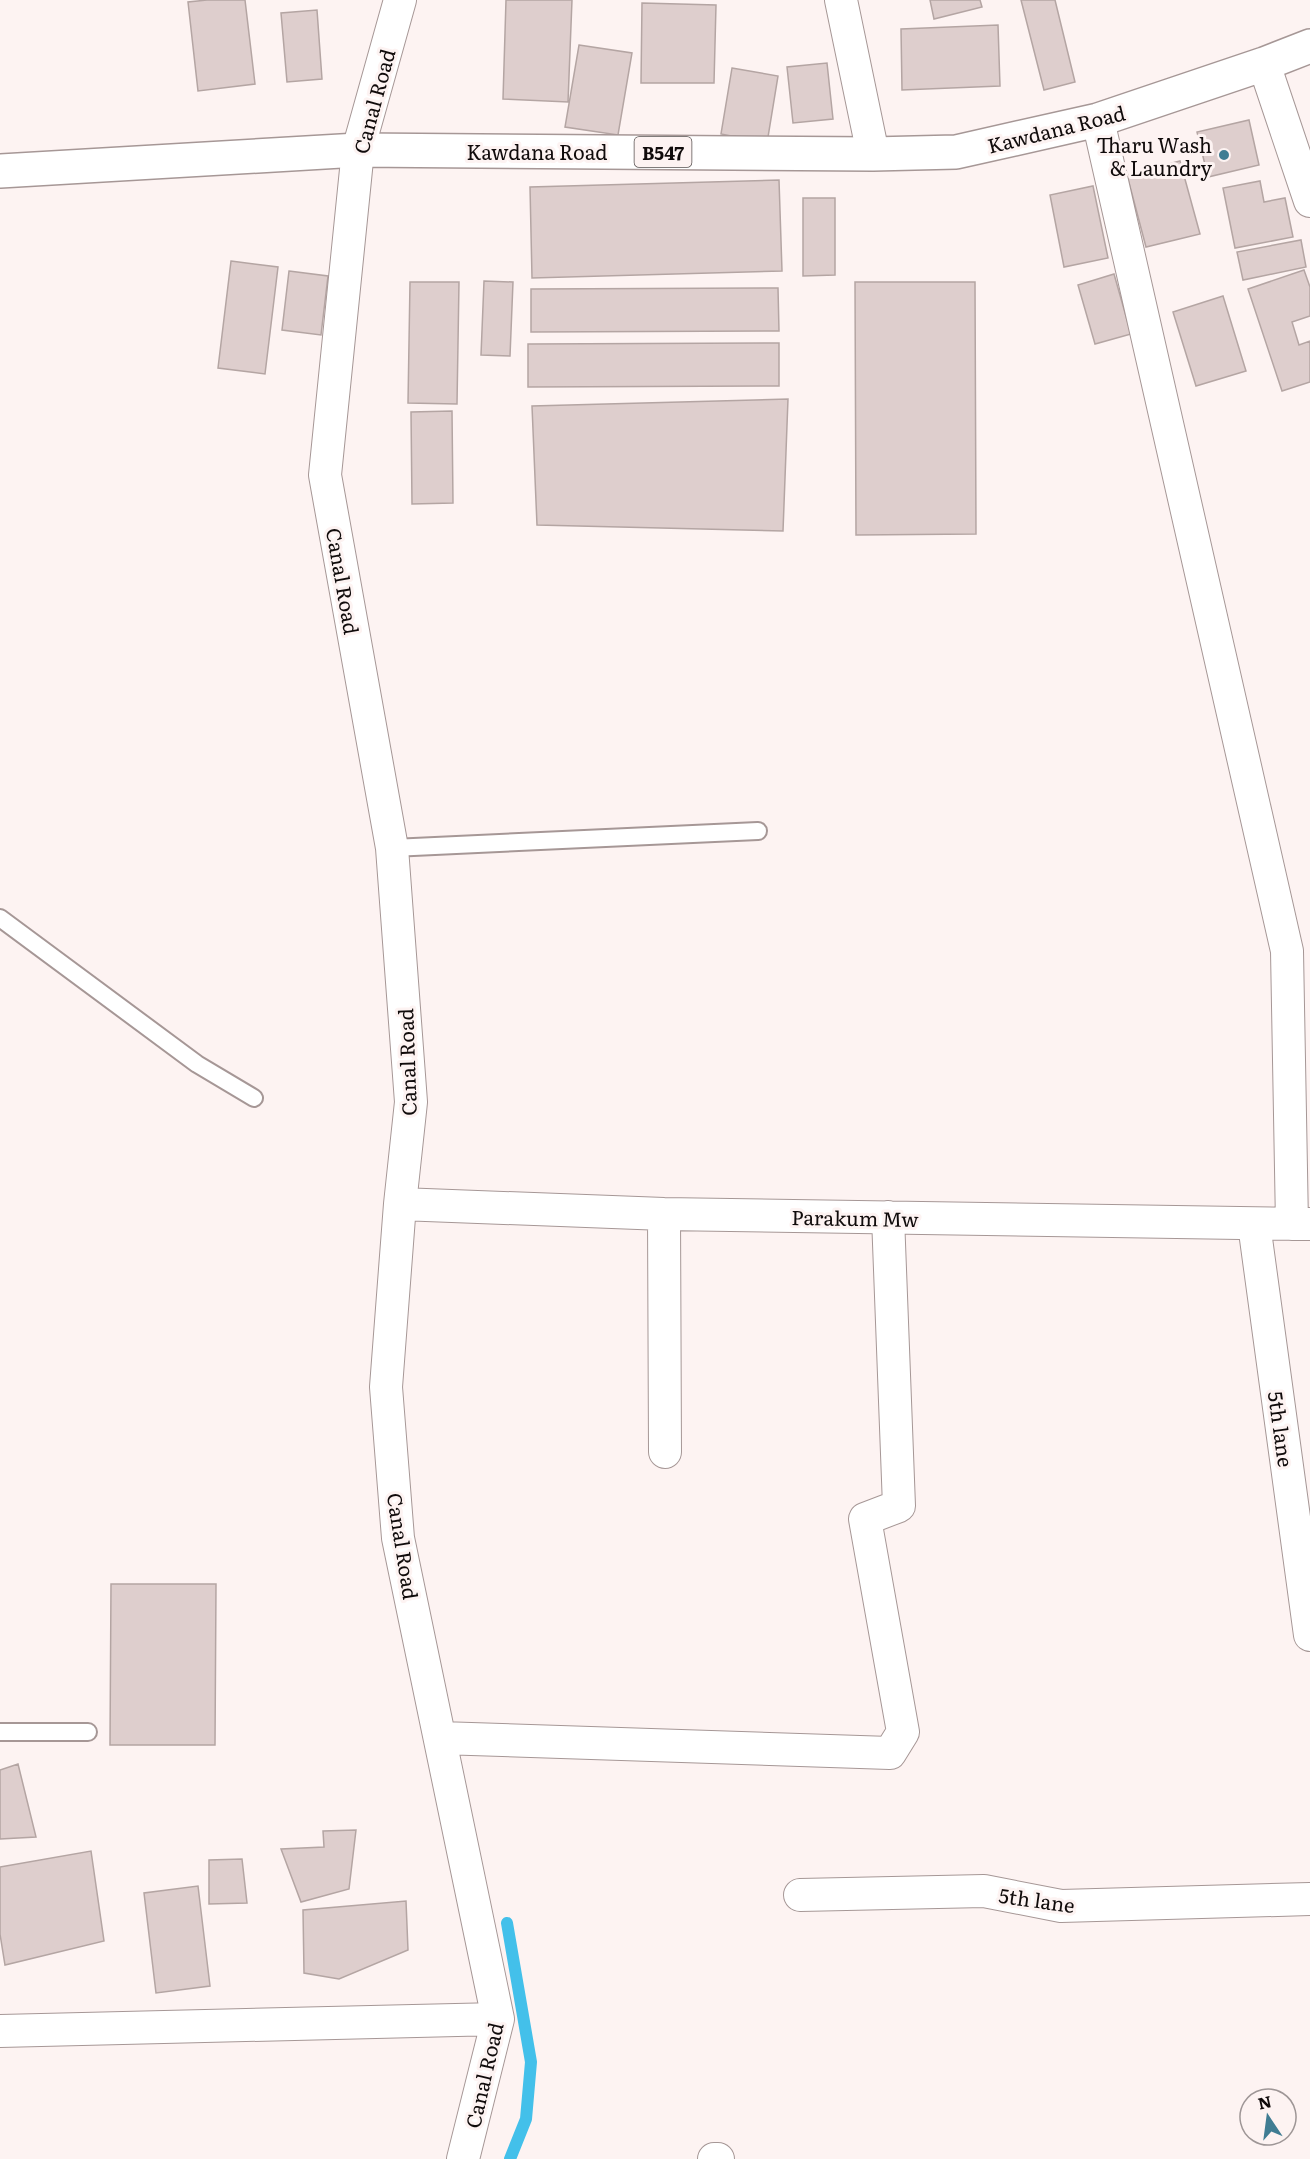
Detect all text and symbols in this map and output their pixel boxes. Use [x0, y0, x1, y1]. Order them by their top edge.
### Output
street label: Canal Road [345, 45, 401, 157]
street label: Kawdana Road [984, 96, 1128, 160]
place label: Tharu Wash & Laundry [1096, 129, 1212, 182]
street label: Kawdana Road [466, 136, 608, 166]
road number: B547 [634, 137, 692, 167]
marker: Tharu Wash & Laundry [1217, 148, 1231, 162]
street label: Canal Road [320, 525, 368, 637]
street label: Canal Road [389, 1008, 423, 1116]
street label: Parakum Mw [791, 1201, 920, 1233]
street label: 5th lane [1262, 1389, 1302, 1469]
street label: Canal Road [381, 1491, 427, 1601]
street label: 5th lane [997, 1879, 1077, 1919]
street label: Canal Road [456, 2019, 510, 2131]
north arrow [1238, 2087, 1298, 2147]
text: N [1255, 2088, 1274, 2115]

